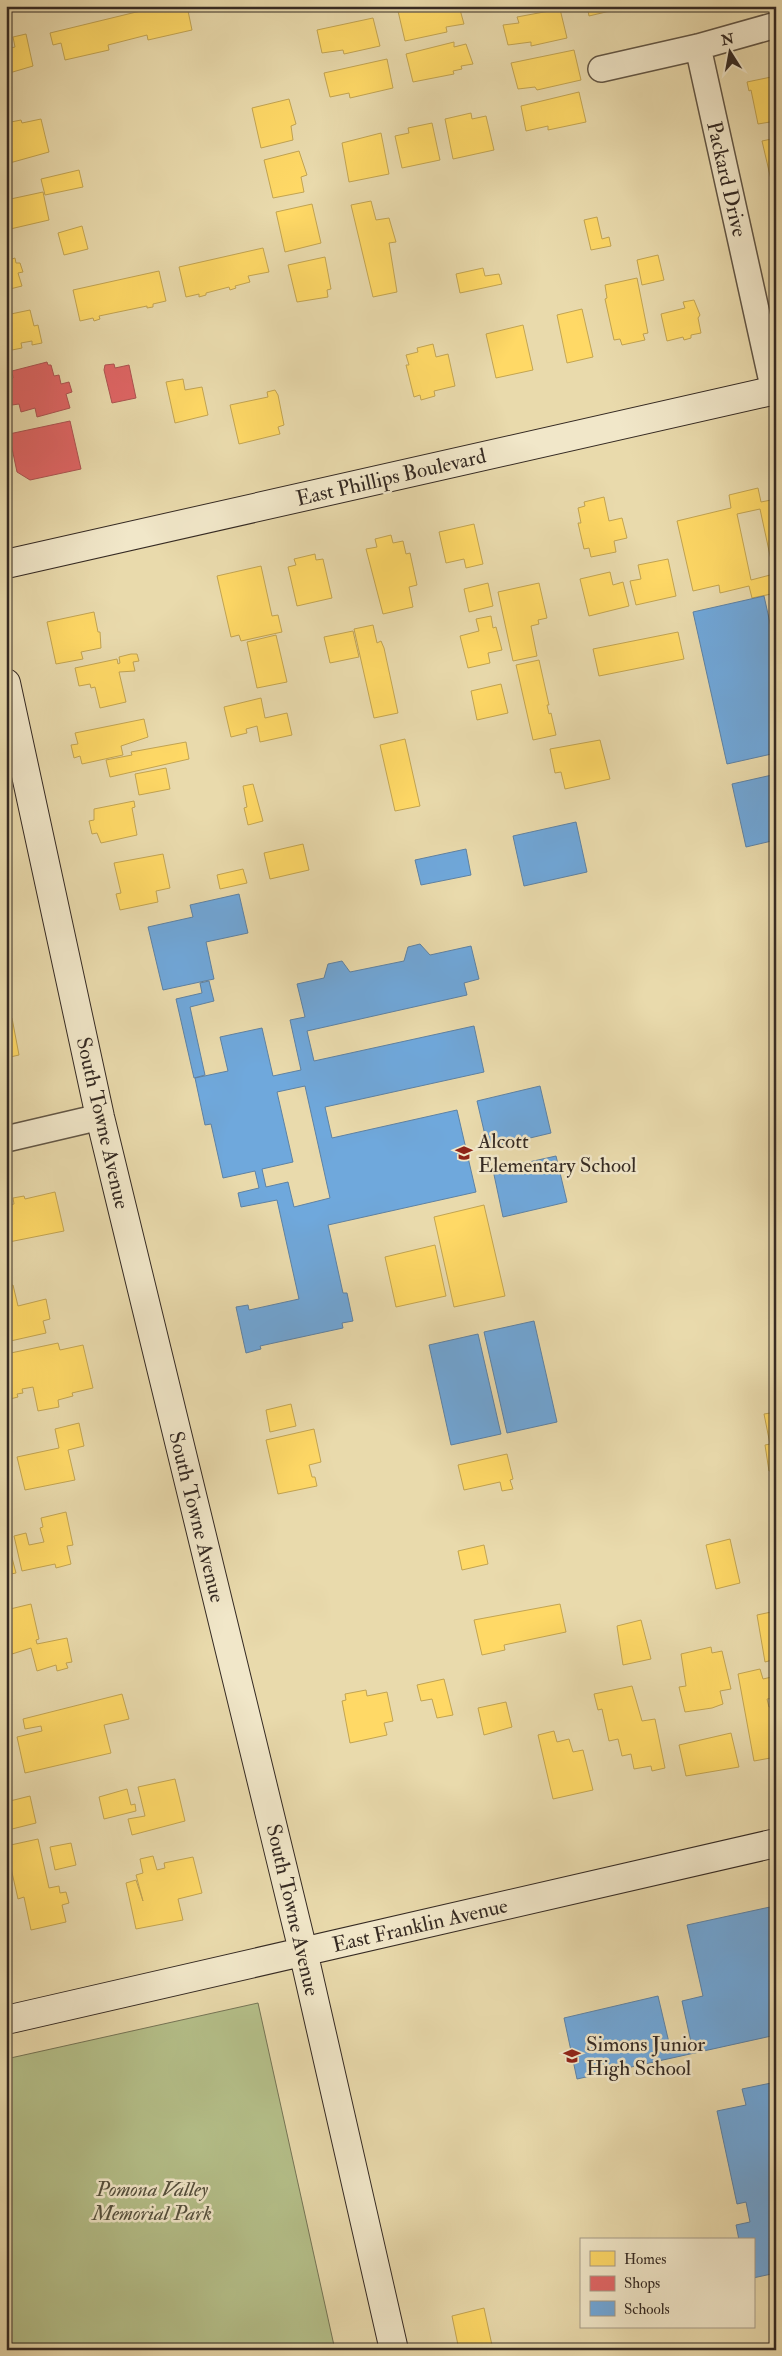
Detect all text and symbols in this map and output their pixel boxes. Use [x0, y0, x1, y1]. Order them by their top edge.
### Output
north arrow [704, 28, 754, 78]
text: N [719, 30, 736, 49]
street label: Packard Drive [700, 119, 753, 240]
street label: East Phillips Boulevard [294, 442, 489, 512]
street label: South Towne Avenue [70, 1035, 135, 1212]
place label: Alcott Elementary School [477, 1128, 637, 1179]
school or university icon: Alcott Elementary School [454, 1143, 474, 1163]
street label: South Towne Avenue [162, 1429, 231, 1606]
street label: South Towne Avenue [260, 1822, 325, 1999]
street label: East Franklin Avenue [330, 1892, 511, 1959]
place label: Simons Junior High School [586, 2031, 705, 2082]
school or university icon: Simons Junior High School [562, 2046, 582, 2066]
park label: Pomona Valley Memorial Park [90, 2176, 212, 2227]
legend [580, 2238, 754, 2328]
text: Homes [624, 2250, 666, 2269]
text: Shops [624, 2274, 660, 2294]
text: Schools [624, 2300, 670, 2319]

